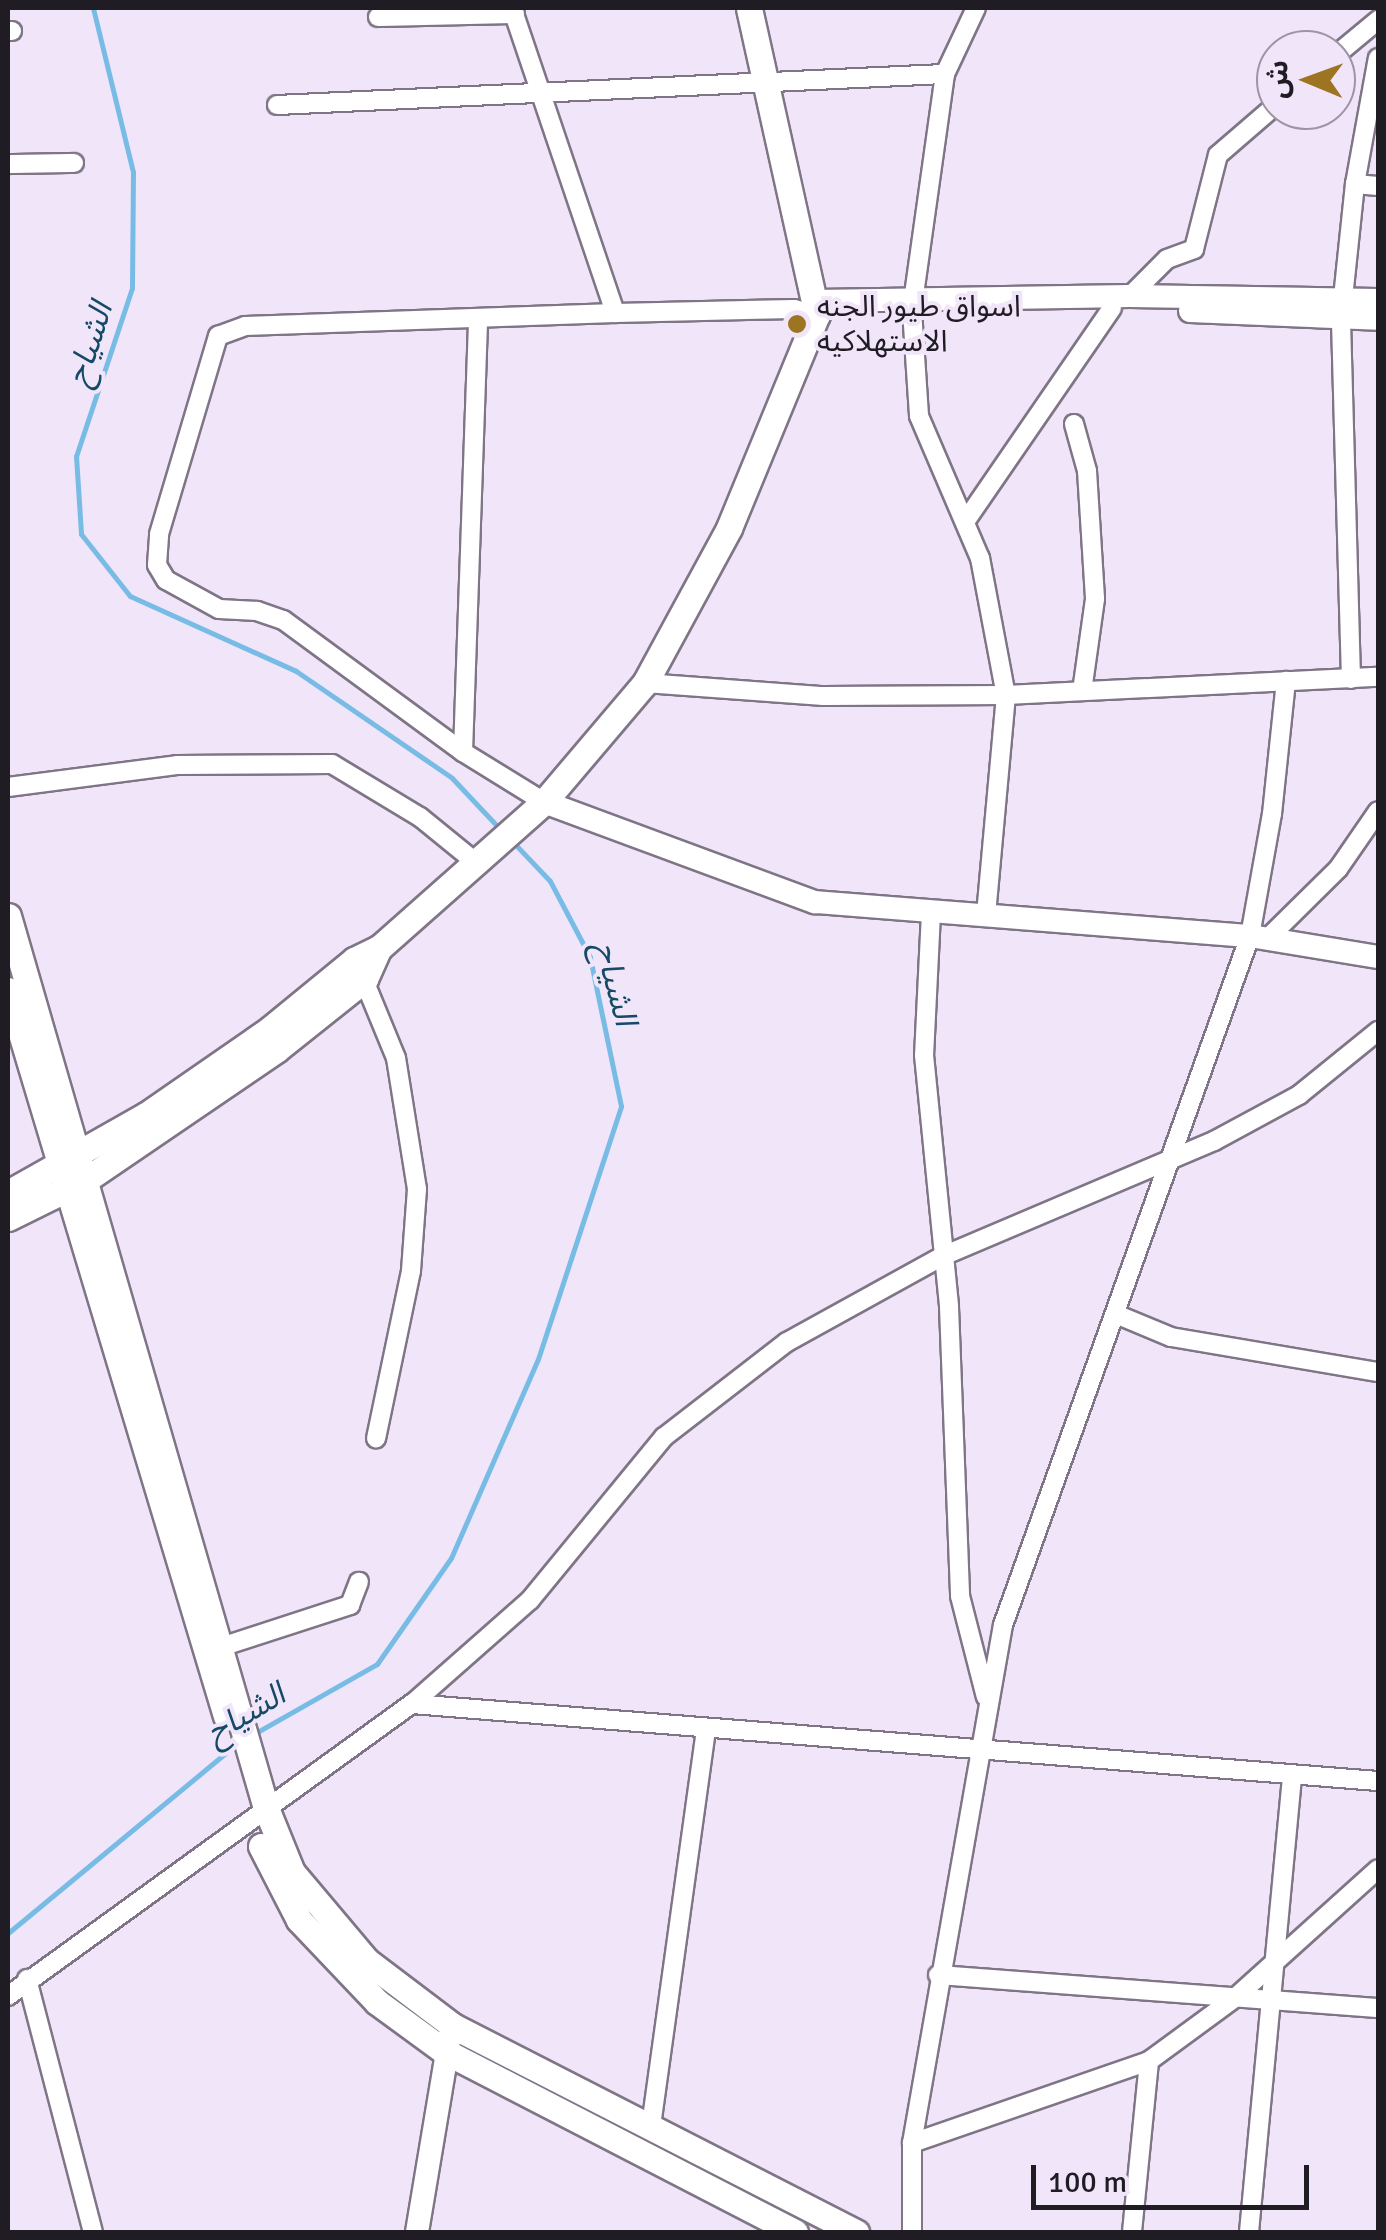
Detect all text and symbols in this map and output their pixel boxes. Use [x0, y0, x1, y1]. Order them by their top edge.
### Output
north arrow [1256, 30, 1356, 130]
text: ش [1261, 60, 1295, 99]
place label: اسواق طيور الجنه الاستهلاكيه [817, 289, 1021, 360]
water label: الشياح [59, 298, 121, 390]
marker: اسواق طيور الجنه الاستهلاكيه [786, 313, 808, 335]
water label: الشياح [585, 938, 645, 1030]
water label: الشياح [200, 1676, 292, 1752]
scale bar [1036, 2145, 1314, 2207]
text: 100 m [1048, 2164, 1127, 2201]

